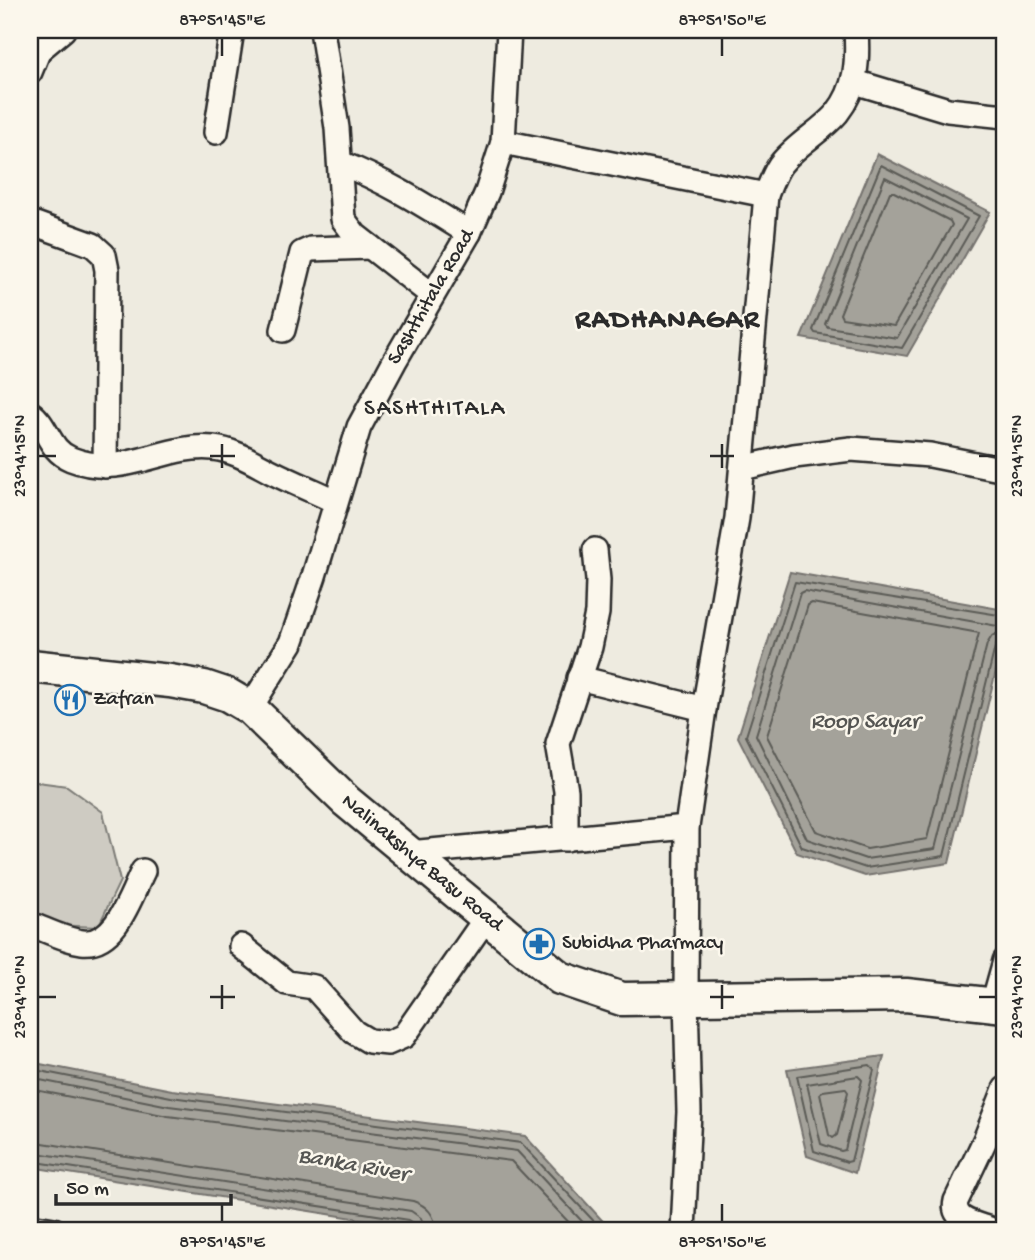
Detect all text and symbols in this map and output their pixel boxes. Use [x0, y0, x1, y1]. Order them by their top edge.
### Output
text: 87°51'45"E [179, 11, 265, 32]
text: 87°51'50"E [678, 11, 766, 32]
street label: Sashthitala Road [383, 224, 482, 369]
district label: RADHANAGAR [574, 305, 761, 338]
district label: SASHTHITALA [364, 396, 506, 423]
text: 23°14'15"N [11, 415, 32, 497]
text: 23°14'15"N [1008, 415, 1029, 497]
restaurant icon: Zafran [53, 683, 87, 717]
place label: Zafran [93, 688, 154, 713]
water label: Roop Sayar [811, 709, 924, 736]
street label: Nalinakshya Basu Road [336, 789, 509, 939]
pharmacy icon: Subidha Pharmacy [522, 927, 556, 961]
place label: Subidha Pharmacy [562, 932, 723, 957]
text: 23°14'10"N [11, 955, 32, 1039]
text: 23°14'10"N [1008, 955, 1029, 1039]
water label: Banka River [296, 1143, 415, 1190]
scale bar [56, 1162, 231, 1206]
text: 50 m [66, 1178, 109, 1203]
text: 87°51'45"E [179, 1233, 265, 1254]
text: 87°51'50"E [678, 1233, 766, 1254]

